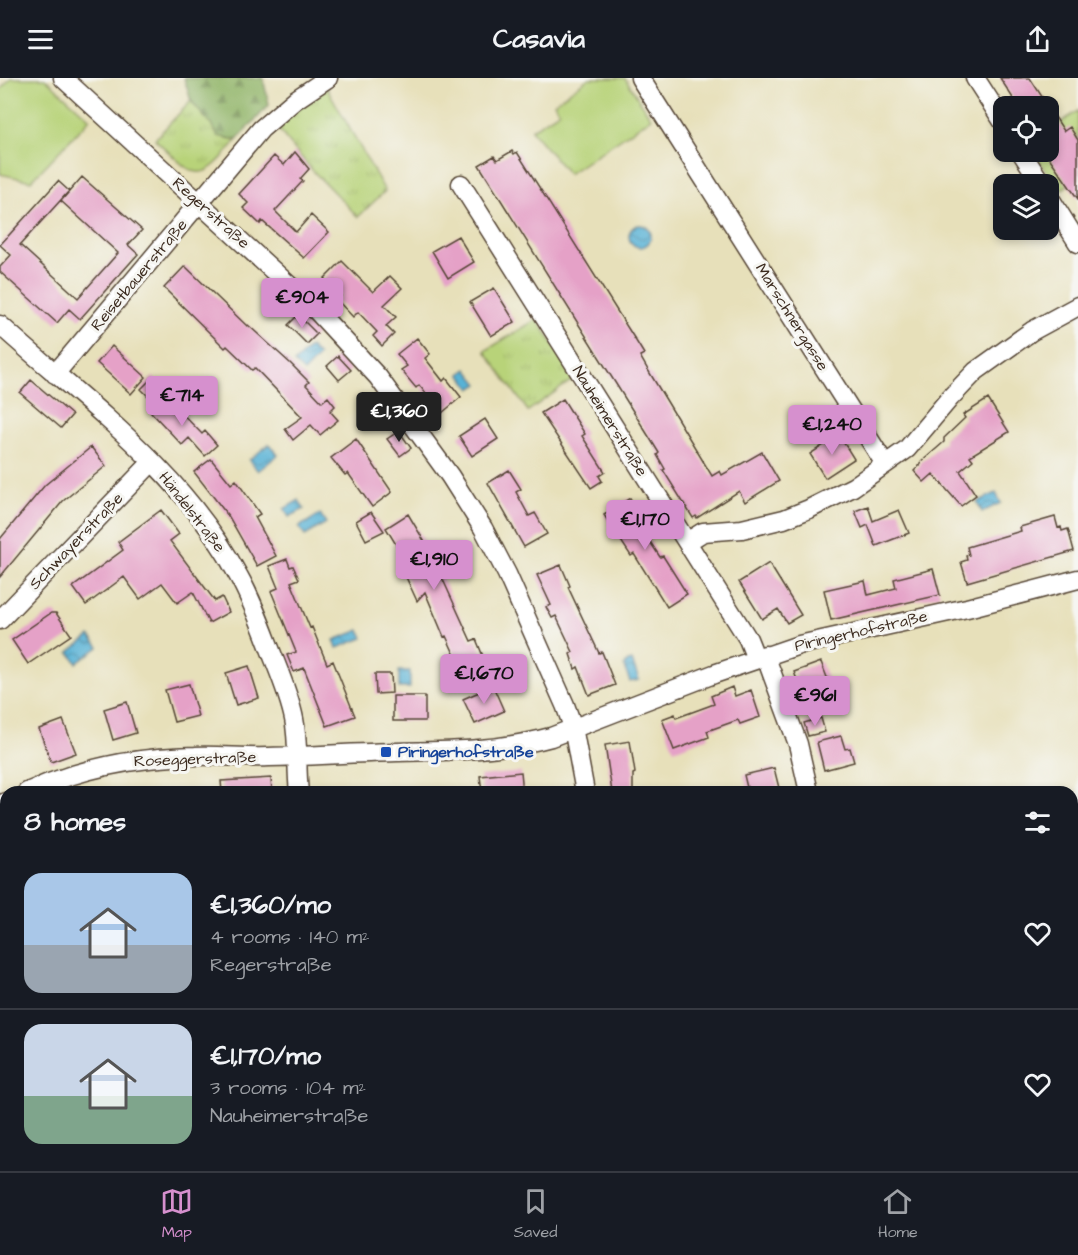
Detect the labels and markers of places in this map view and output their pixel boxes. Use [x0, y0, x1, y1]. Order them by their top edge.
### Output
pin: €904 [266, 278, 338, 329]
pin: €714 [146, 376, 218, 427]
pin: €1,360 [350, 392, 448, 443]
pin: €1,240 [783, 405, 881, 456]
pin: €1,170 [596, 500, 694, 551]
pin: €1,910 [385, 540, 483, 591]
pin: €1,670 [435, 654, 533, 705]
pin: €961 [779, 676, 851, 727]
place label: Piringerhofstraße [398, 741, 534, 765]
marker: Piringerhofstraße [379, 745, 393, 759]

